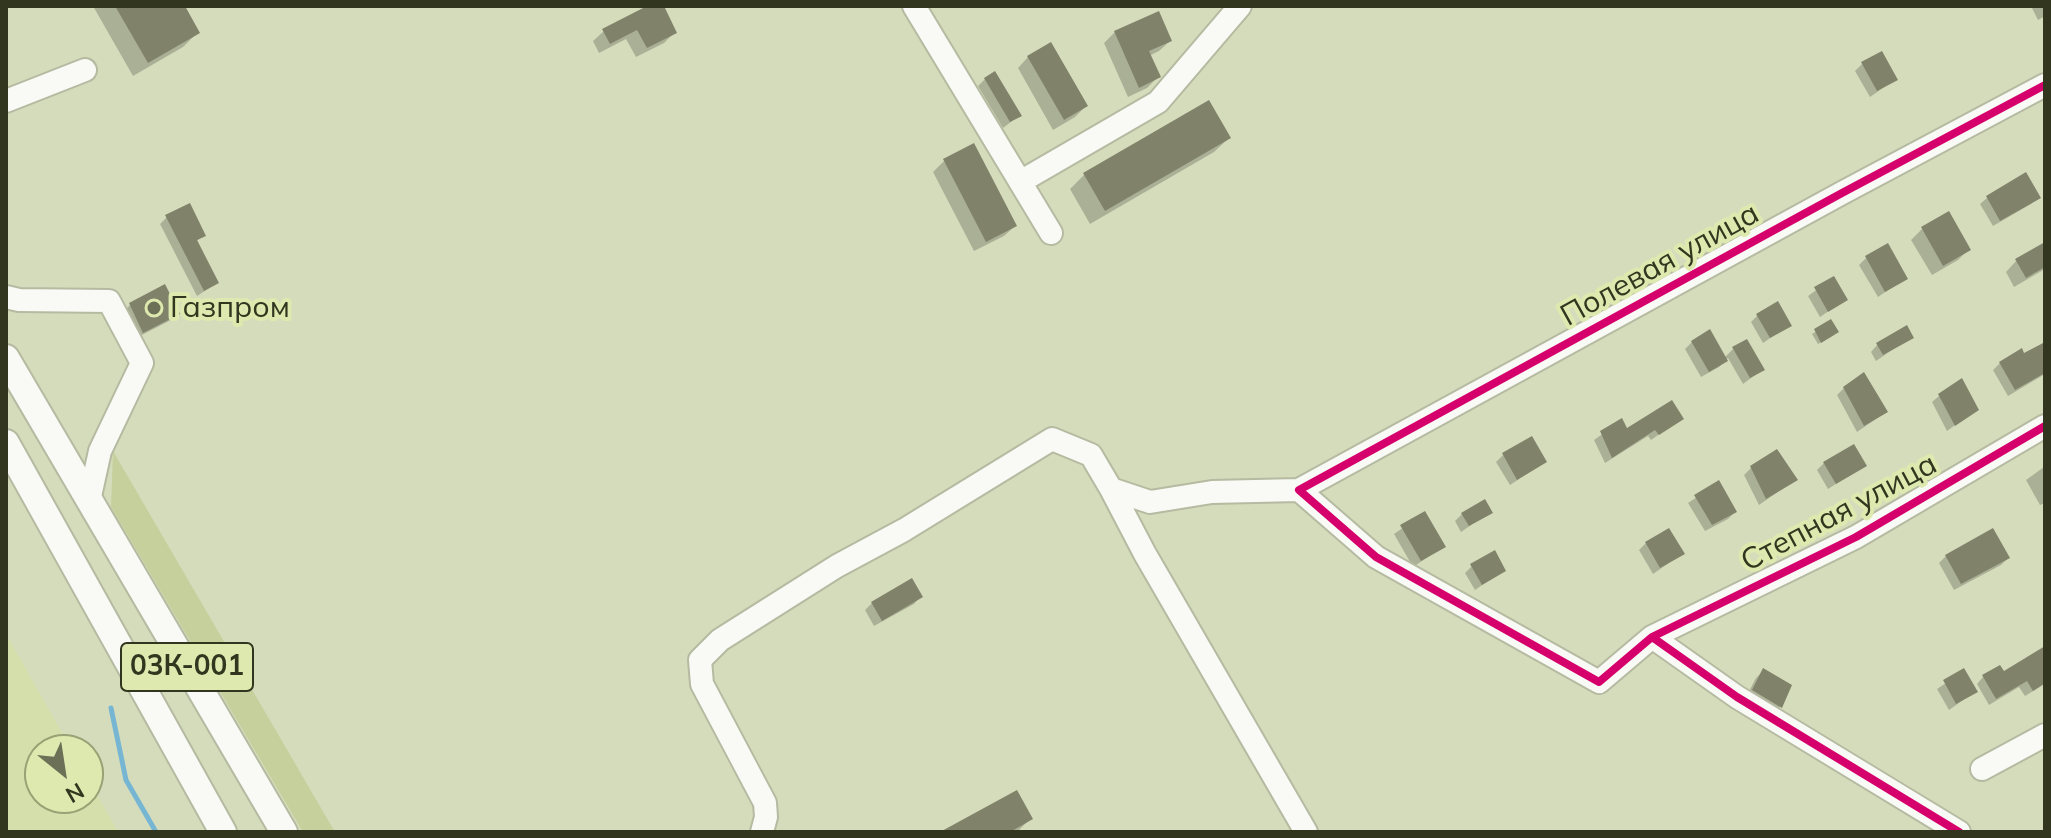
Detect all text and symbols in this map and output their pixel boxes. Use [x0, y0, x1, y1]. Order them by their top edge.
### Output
street label: Полевая улица [1555, 196, 1765, 334]
place label: Газпром [170, 290, 290, 326]
marker: Газпром [145, 299, 163, 317]
street label: Степная улица [1735, 446, 1943, 580]
road number: 03К-001 [121, 643, 253, 691]
north arrow [24, 734, 104, 814]
text: N [61, 777, 89, 809]

